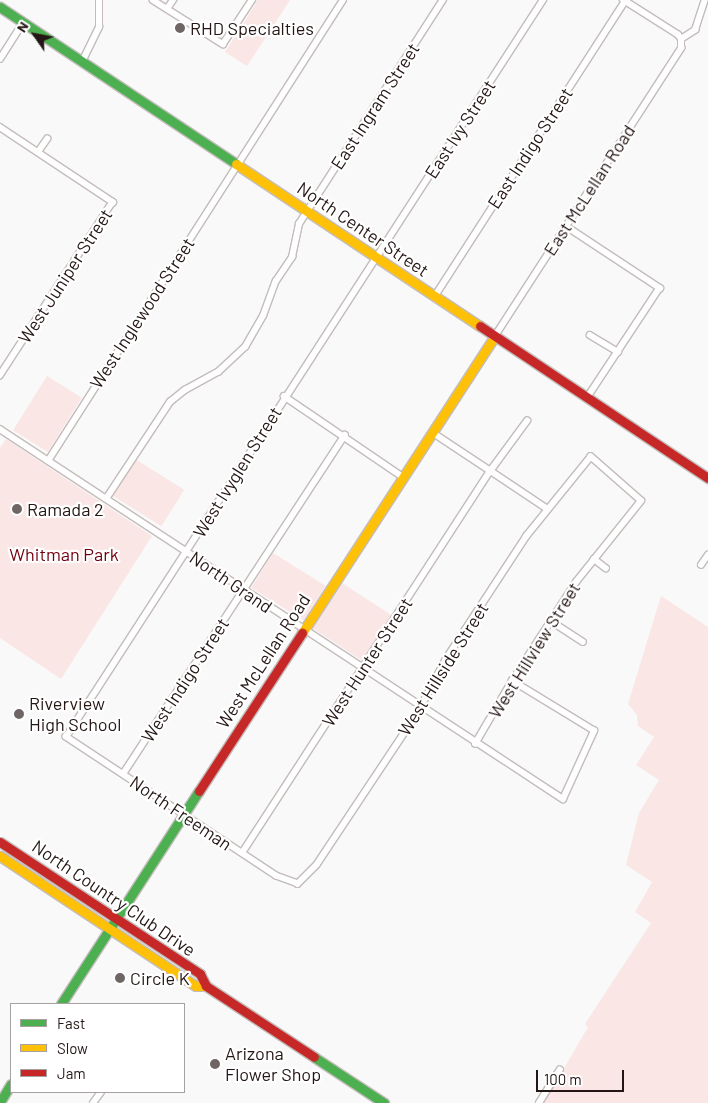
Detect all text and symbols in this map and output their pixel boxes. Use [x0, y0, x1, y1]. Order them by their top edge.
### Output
north arrow [10, 10, 60, 60]
place label: RHD Specialties [190, 17, 314, 39]
text: N [12, 18, 32, 35]
marker: RHD Specialties [174, 22, 186, 34]
street label: East Ingram Street [326, 39, 424, 173]
street label: East Ivy Street [420, 76, 500, 182]
street label: East Indigo Street [483, 84, 577, 212]
street label: East McLellan Road [539, 121, 639, 259]
street label: North Center Street [293, 177, 433, 281]
street label: West Juniper Street [13, 205, 117, 347]
street label: West Inglewood Street [85, 234, 199, 392]
street label: West Ivyglen Street [188, 403, 286, 541]
place label: Ramada 2 [27, 498, 104, 520]
marker: Ramada 2 [11, 503, 23, 515]
park label: Whitman Park [9, 543, 119, 565]
street label: North Grand [186, 547, 276, 617]
street label: West Hillview Street [484, 578, 584, 722]
street label: West McLellan Road [212, 590, 314, 732]
street label: West Hunter Street [317, 593, 417, 731]
street label: West Hillside Street [393, 598, 493, 740]
street label: West Indigo Street [137, 614, 233, 746]
place label: Riverview High School [29, 693, 122, 736]
marker: Riverview High School [13, 708, 25, 720]
street label: North Freeman [126, 771, 236, 855]
street label: North Country Club Drive [28, 835, 200, 961]
place label: Circle K [130, 967, 190, 989]
marker: Circle K [114, 972, 126, 984]
legend [10, 1003, 185, 1093]
text: Fast [57, 1014, 85, 1032]
text: Slow [57, 1039, 88, 1057]
place label: Arizona Flower Shop [225, 1043, 321, 1086]
marker: Arizona Flower Shop [209, 1058, 221, 1070]
scale bar [538, 1060, 626, 1092]
text: Jam [57, 1064, 86, 1082]
text: 100 m [544, 1070, 582, 1088]

